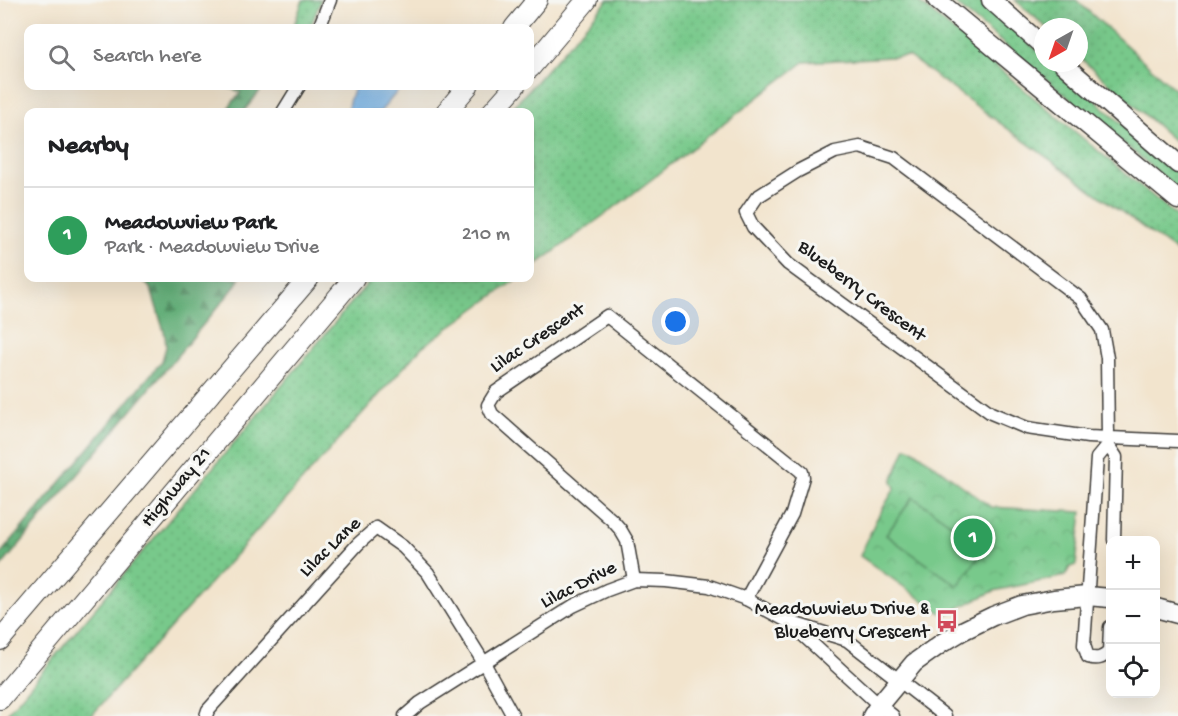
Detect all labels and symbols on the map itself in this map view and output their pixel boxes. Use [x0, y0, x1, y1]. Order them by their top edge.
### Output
north arrow [1034, 18, 1088, 72]
street label: Blueberry Crescent [792, 236, 931, 349]
street label: Lilac Crescent [486, 298, 591, 379]
your location [661, 307, 690, 336]
street label: Highway 21 [137, 443, 217, 533]
street label: Lilac Lane [295, 513, 367, 583]
pin: 1 [954, 516, 992, 560]
street label: Lilac Drive [537, 557, 621, 615]
place label: Meadowview Drive & Blueberry Crescent [755, 599, 931, 645]
bus stop icon: Meadowview Drive & Blueberry Crescent [934, 608, 960, 634]

